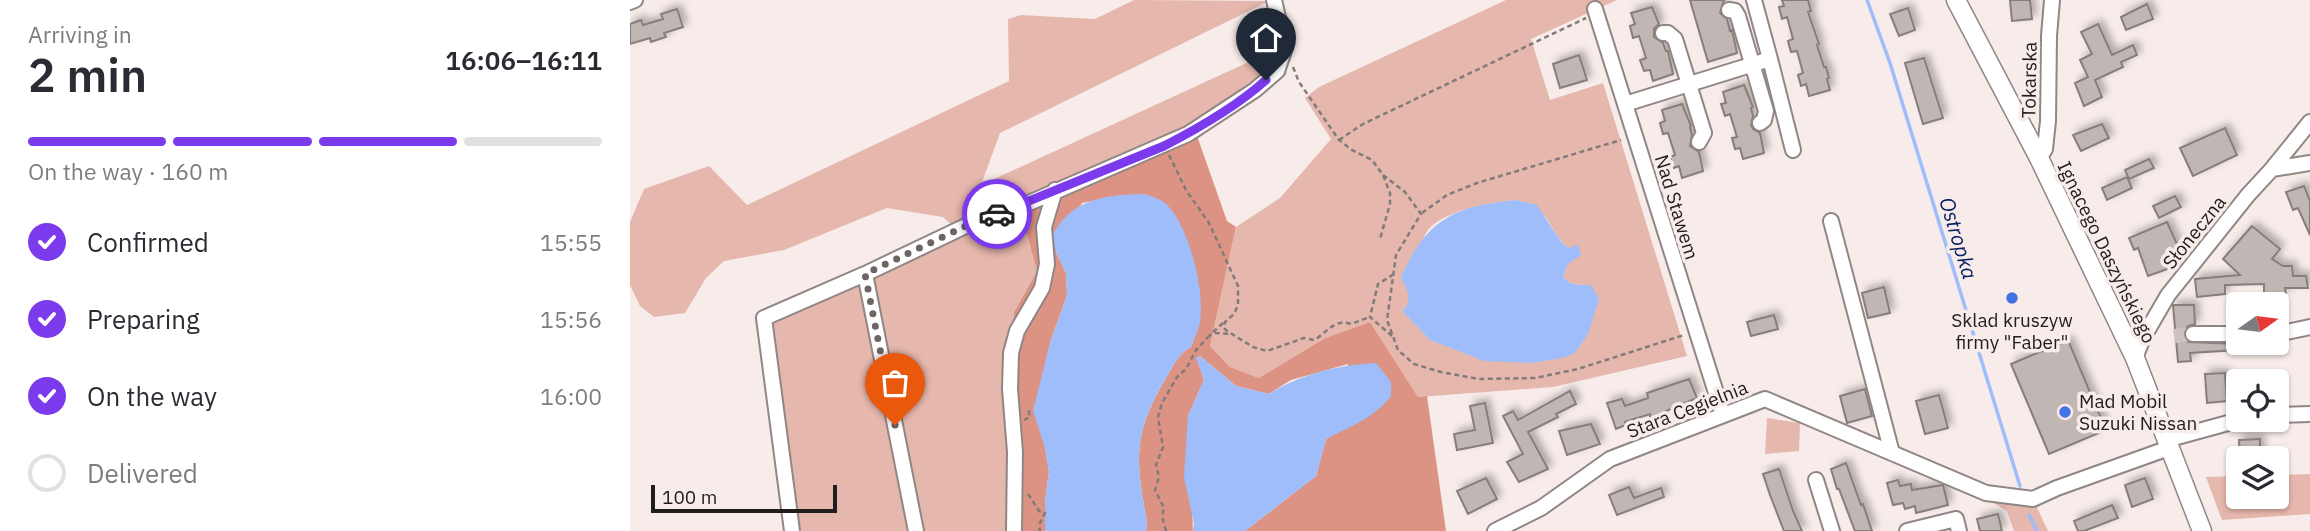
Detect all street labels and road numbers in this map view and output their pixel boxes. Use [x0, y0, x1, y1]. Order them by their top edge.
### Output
street label: Tokarska [2016, 41, 2042, 119]
street label: Nad Stawem [1650, 152, 1704, 262]
street label: Ignacego Daszyńskiego [2052, 157, 2162, 347]
street label: Słoneczna [2157, 190, 2231, 274]
street label: Stara Cegielnia [1623, 375, 1751, 443]

